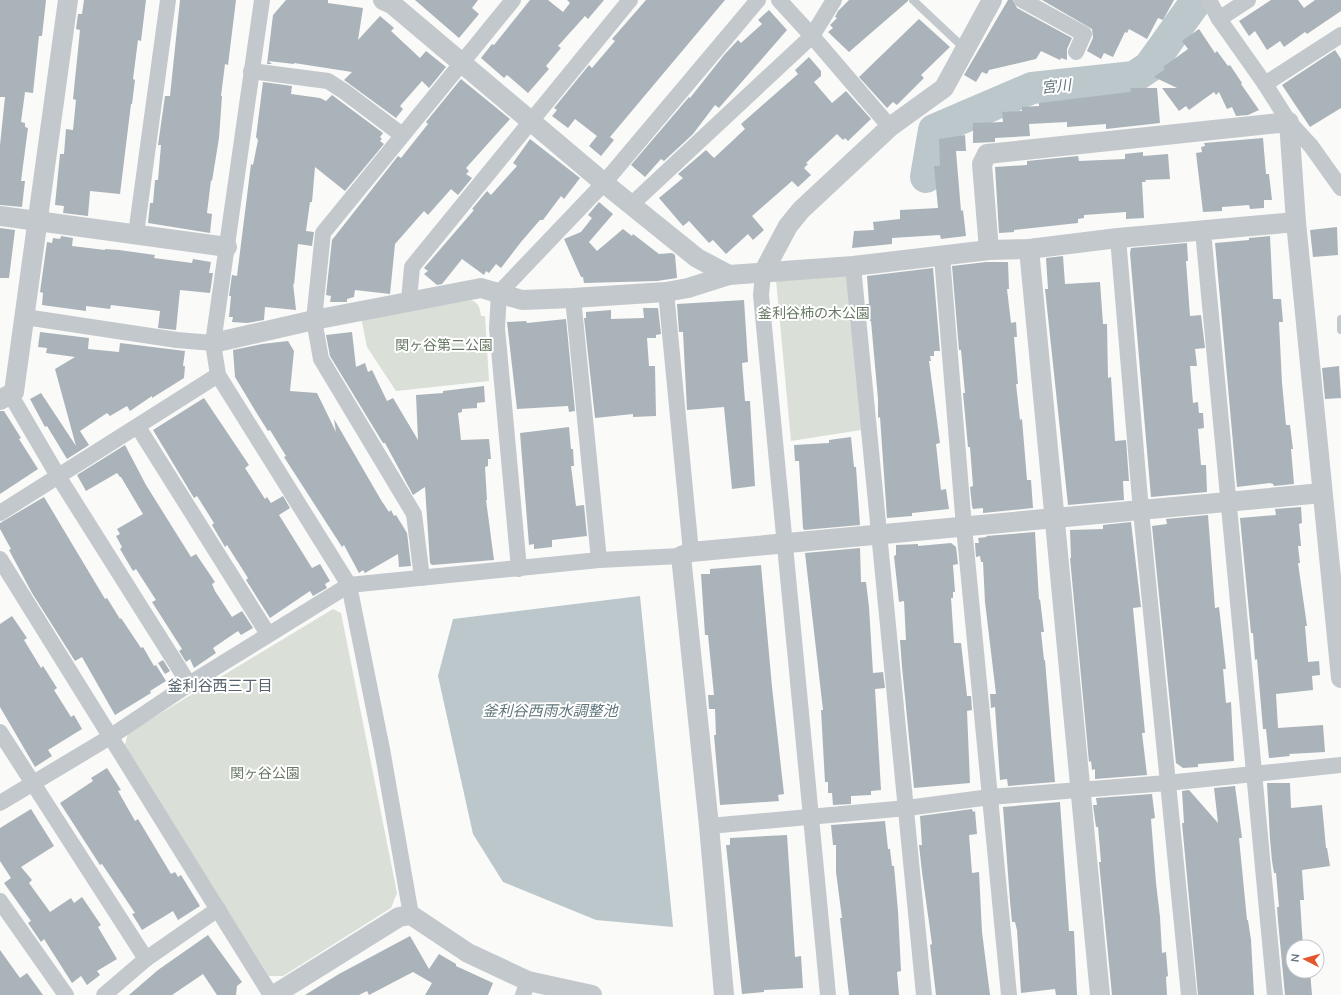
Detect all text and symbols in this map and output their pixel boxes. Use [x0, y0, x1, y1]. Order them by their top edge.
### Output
water label: 宮川 [1040, 75, 1074, 97]
park label: 釜利谷柿の木公園 [758, 304, 870, 322]
park label: 関ヶ谷第二公園 [395, 336, 493, 354]
district label: 釜利谷西三丁目 [167, 676, 273, 695]
water label: 釜利谷西雨水調整池 [482, 701, 619, 720]
park label: 関ヶ谷公園 [230, 764, 300, 782]
north arrow [1285, 939, 1325, 979]
text: N [1288, 953, 1302, 963]

